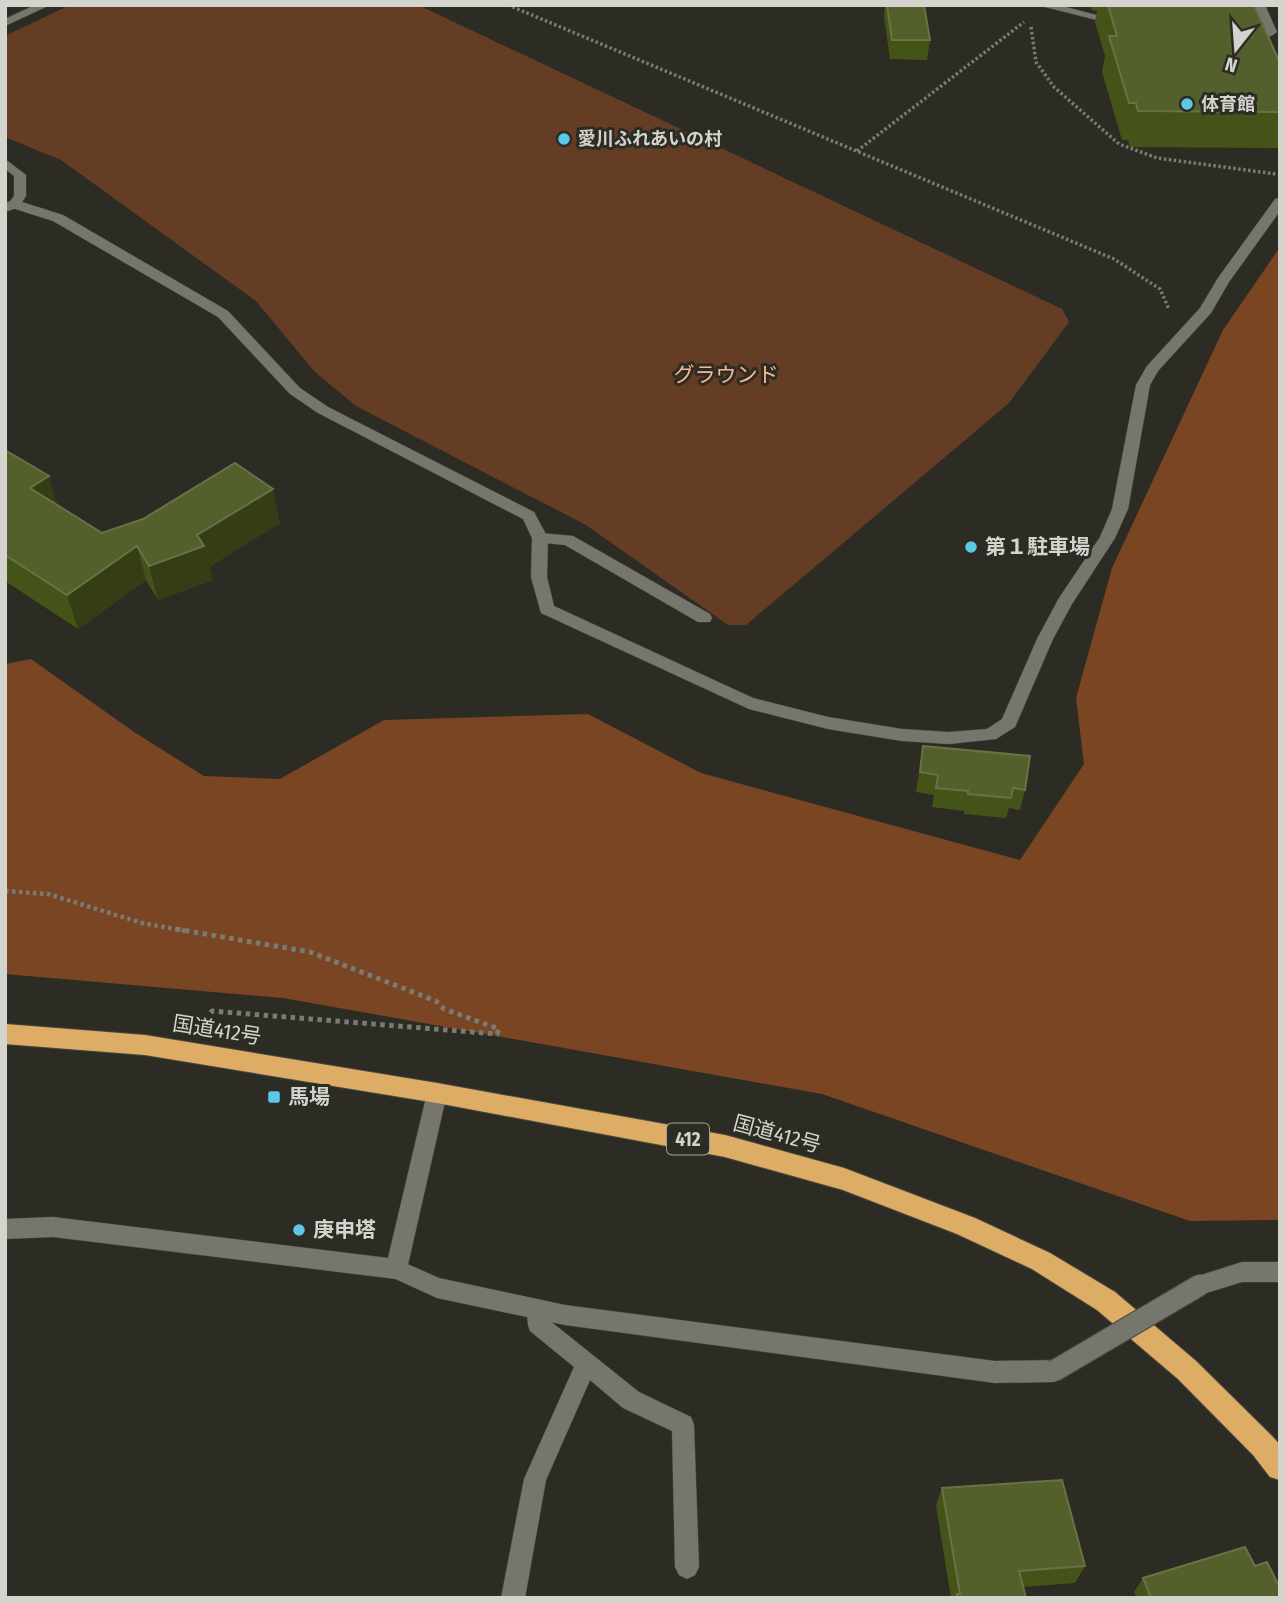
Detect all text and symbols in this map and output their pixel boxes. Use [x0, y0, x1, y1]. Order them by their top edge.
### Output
north arrow [1201, 14, 1271, 84]
text: N [1222, 52, 1240, 77]
place label: 体育館 [1201, 93, 1255, 115]
marker: 体育館 [1179, 96, 1195, 112]
place label: 愛川ふれあいの村 [578, 128, 722, 150]
marker: 愛川ふれあいの村 [556, 131, 572, 147]
park label: グラウンド [674, 362, 779, 388]
place label: 第１駐車場 [985, 534, 1090, 560]
marker: 第１駐車場 [963, 539, 979, 555]
street label: 国道412号 [171, 1010, 263, 1050]
place label: 馬場 [288, 1084, 330, 1110]
marker: 馬場 [266, 1089, 282, 1105]
street label: 国道412号 [730, 1110, 824, 1158]
road number: 412 [667, 1124, 709, 1154]
place label: 庚申塔 [313, 1217, 376, 1243]
marker: 庚申塔 [291, 1222, 307, 1238]

